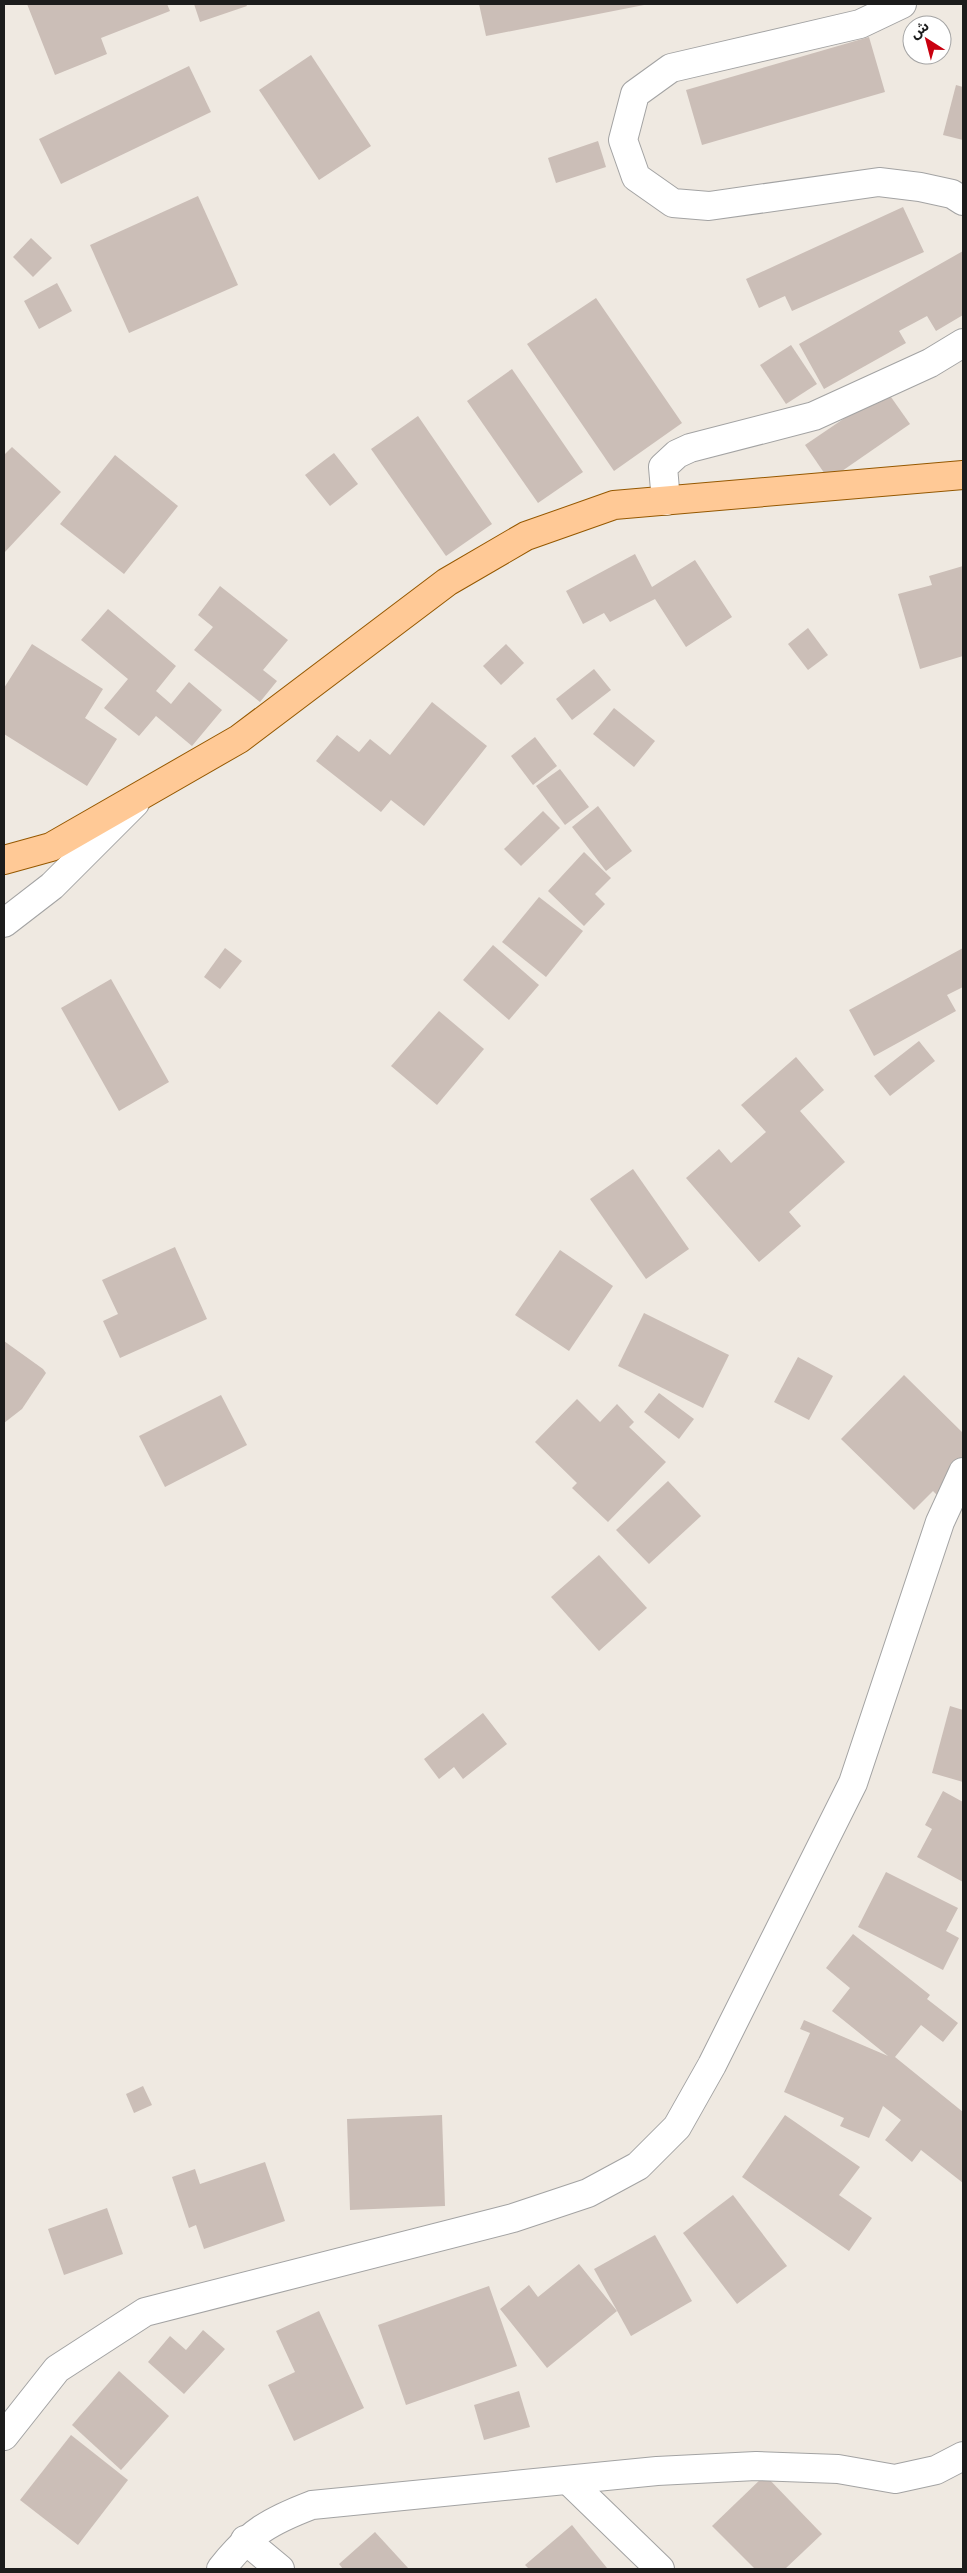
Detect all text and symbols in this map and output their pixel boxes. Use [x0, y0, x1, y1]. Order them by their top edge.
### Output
north arrow [902, 15, 952, 65]
text: ش [907, 17, 932, 42]

